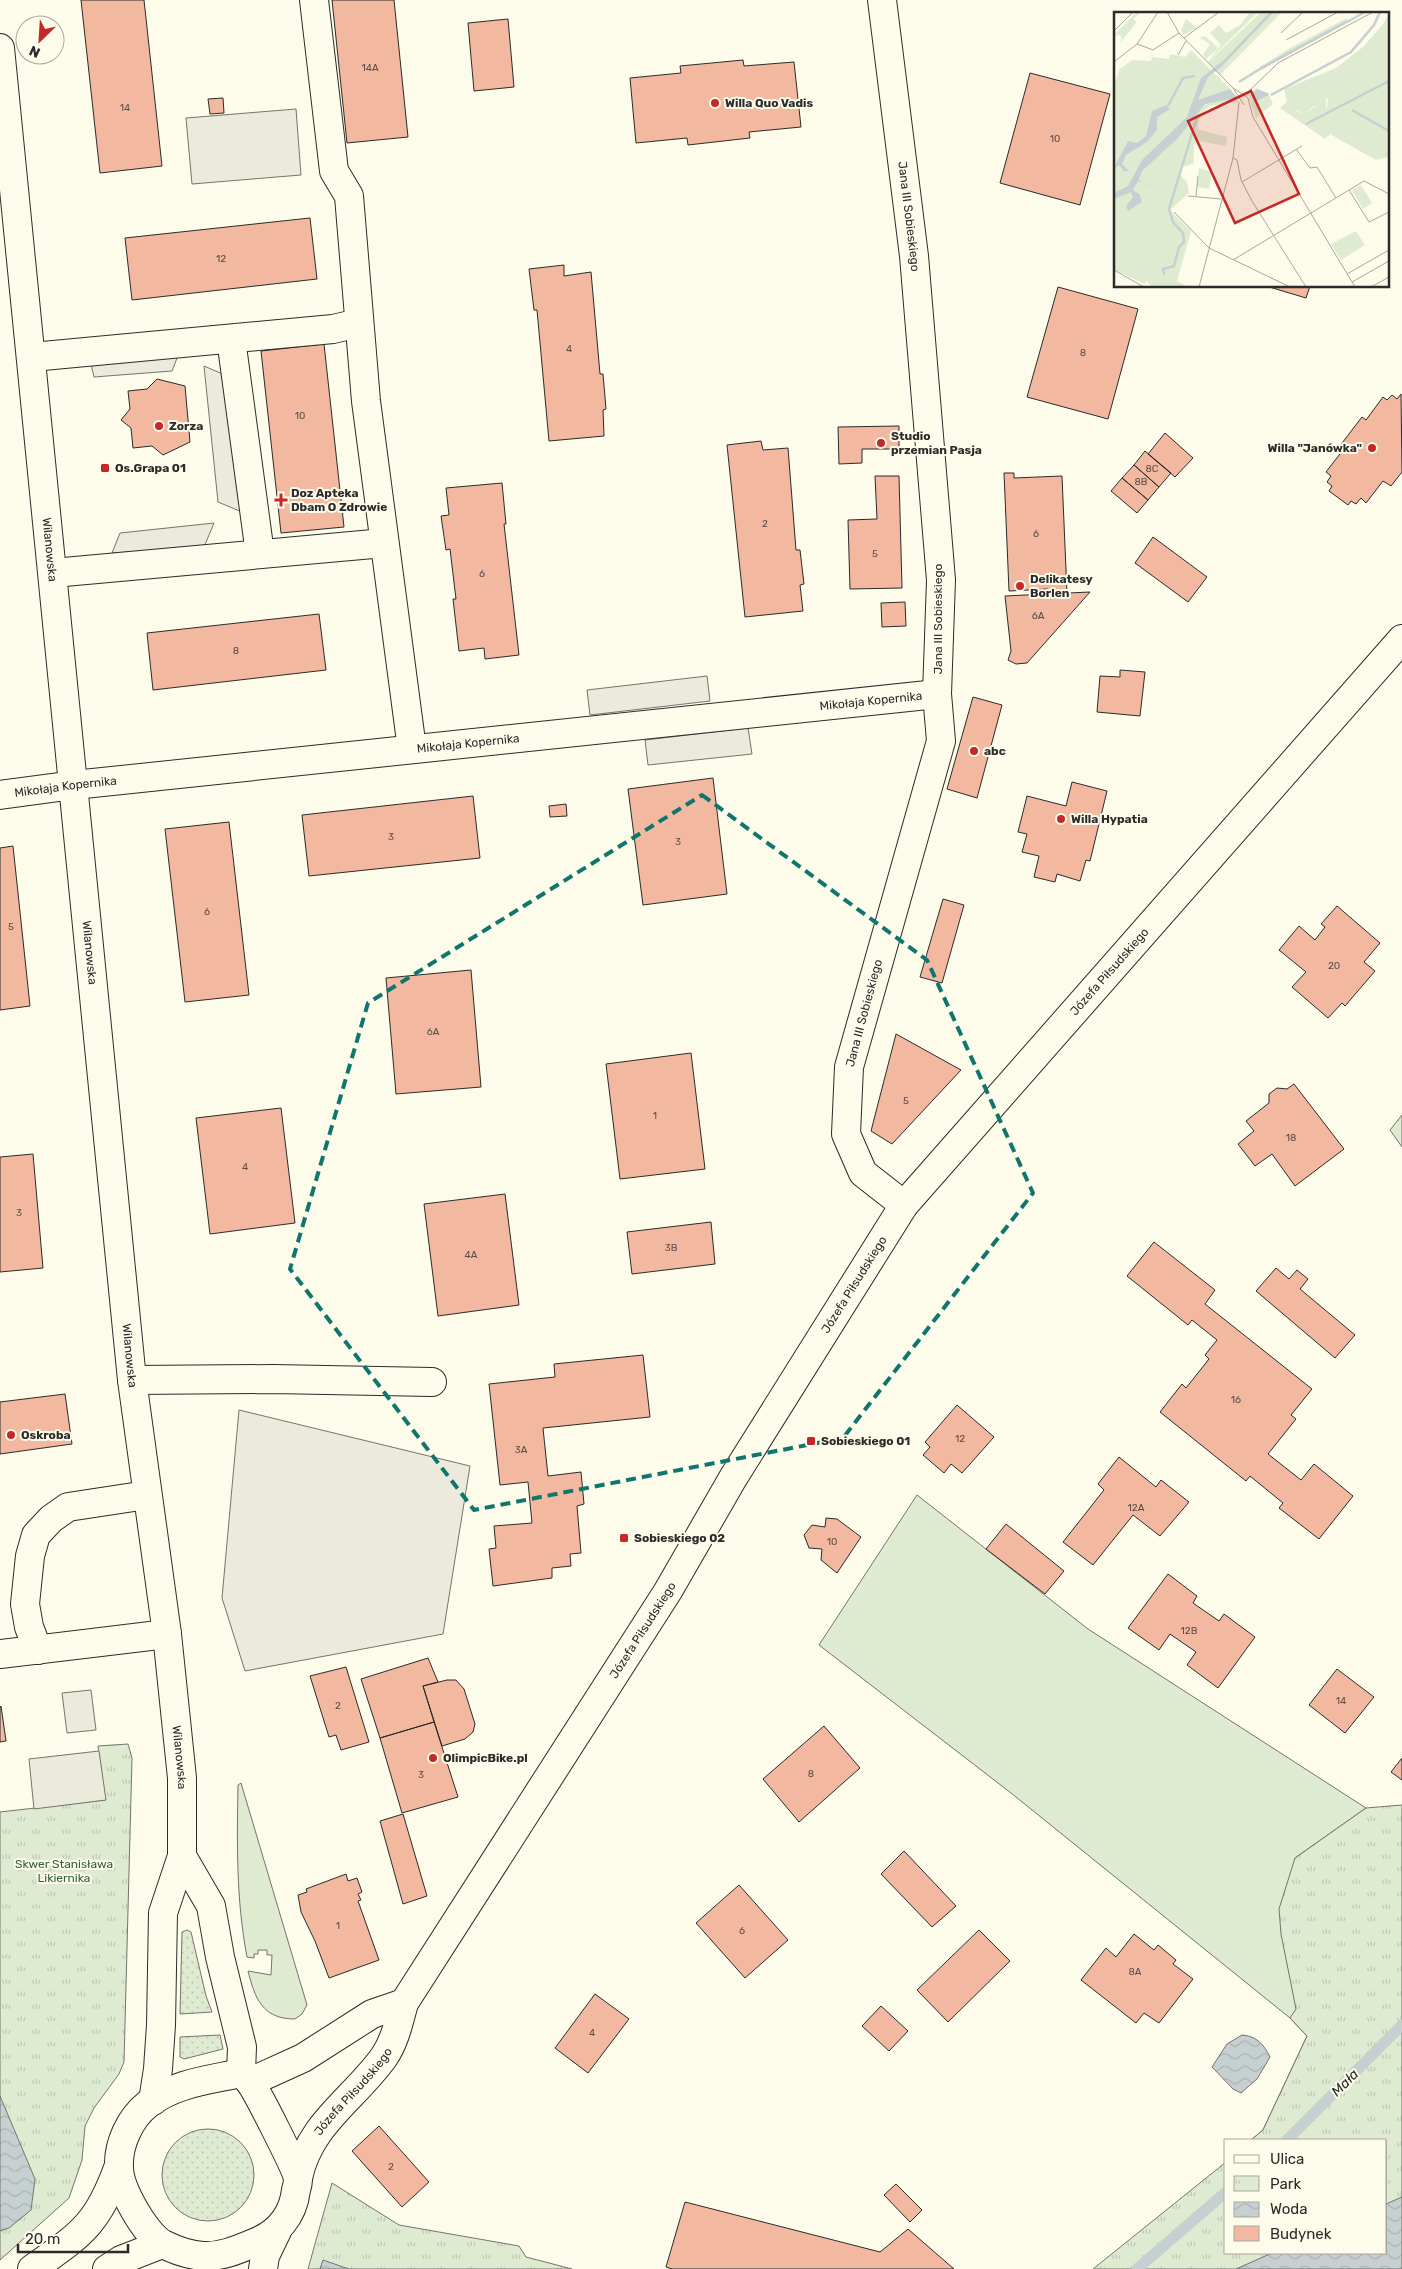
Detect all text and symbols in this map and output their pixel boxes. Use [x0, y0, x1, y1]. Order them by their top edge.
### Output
inset map [1114, 12, 1390, 288]
north arrow [15, 15, 65, 65]
text: N [27, 41, 43, 61]
house number: 14A [361, 62, 379, 74]
place label: Willa Quo Vadis [725, 96, 813, 110]
marker: Willa Quo Vadis [709, 97, 721, 109]
house number: 14 [120, 102, 130, 114]
house number: 10 [1050, 133, 1060, 145]
street label: Jana III Sobieskiego [895, 160, 922, 272]
house number: 12 [216, 253, 226, 265]
house number: 4 [566, 343, 572, 355]
house number: 8 [1080, 347, 1086, 359]
house number: 10 [295, 410, 305, 422]
place label: Zorza [169, 419, 203, 433]
marker: Zorza [153, 420, 165, 432]
place label: Studio przemian Pasja [891, 429, 982, 457]
marker: Studio przemian Pasja [875, 437, 887, 449]
place label: Willa "Janówka" [1268, 441, 1362, 455]
marker: Willa "Janówka" [1366, 442, 1378, 454]
place label: Os.Grapa 01 [115, 461, 186, 475]
marker: Os.Grapa 01 [99, 462, 111, 474]
house number: 8C [1145, 463, 1159, 475]
house number: 8B [1134, 476, 1148, 488]
place label: Doz Apteka Dbam O Zdrowie [291, 486, 387, 514]
marker: Doz Apteka Dbam O Zdrowie [275, 494, 287, 506]
street label: Wilanowska [40, 517, 60, 582]
house number: 2 [762, 518, 768, 530]
house number: 6 [1033, 528, 1039, 540]
house number: 5 [872, 548, 878, 560]
street label: Jana III Sobieskiego [931, 563, 945, 674]
house number: 6 [479, 568, 485, 580]
place label: Delikatesy Borlen [1030, 572, 1093, 600]
marker: Delikatesy Borlen [1014, 580, 1026, 592]
house number: 6A [1032, 610, 1045, 622]
house number: 8 [233, 645, 239, 657]
street label: Mikołaja Kopernika [819, 689, 923, 713]
street label: Mikołaja Kopernika [416, 731, 520, 756]
place label: abc [984, 744, 1006, 758]
marker: abc [968, 745, 980, 757]
street label: Mikołaja Kopernika [13, 774, 117, 800]
place label: Willa Hypatia [1071, 812, 1148, 826]
marker: Willa Hypatia [1055, 813, 1067, 825]
house number: 3 [388, 831, 394, 843]
house number: 3 [675, 836, 681, 848]
house number: 6 [204, 906, 210, 918]
street label: Wilanowska [80, 920, 100, 985]
house number: 5 [8, 921, 14, 933]
street label: Józefa Piłsudskiego [1067, 925, 1152, 1018]
street label: Jana III Sobieskiego [843, 958, 885, 1068]
house number: 20 [1328, 960, 1340, 972]
house number: 6A [427, 1026, 440, 1038]
house number: 5 [903, 1095, 909, 1107]
house number: 1 [653, 1110, 657, 1122]
house number: 18 [1286, 1132, 1296, 1144]
house number: 4 [242, 1161, 248, 1173]
house number: 3 [16, 1207, 22, 1219]
street label: Józefa Piłsudskiego [818, 1234, 890, 1336]
house number: 3B [665, 1242, 678, 1254]
house number: 4A [465, 1249, 478, 1261]
street label: Wilanowska [119, 1323, 140, 1389]
house number: 16 [1231, 1394, 1241, 1406]
place label: Oskroba [21, 1428, 71, 1442]
marker: Oskroba [5, 1429, 17, 1441]
house number: 12 [955, 1433, 965, 1445]
place label: Sobieskiego 01 [821, 1434, 910, 1448]
marker: Sobieskiego 01 [805, 1435, 817, 1447]
house number: 3A [515, 1444, 528, 1456]
house number: 12A [1128, 1502, 1145, 1514]
place label: Sobieskiego 02 [634, 1531, 725, 1545]
marker: Sobieskiego 02 [618, 1532, 630, 1544]
house number: 10 [827, 1536, 837, 1548]
street label: Józefa Piłsudskiego [607, 1579, 679, 1681]
house number: 12B [1181, 1625, 1198, 1637]
house number: 14 [1336, 1695, 1346, 1707]
house number: 2 [335, 1700, 341, 1712]
street label: Wilanowska [170, 1725, 189, 1789]
place label: OlimpicBike.pl [443, 1751, 528, 1765]
marker: OlimpicBike.pl [427, 1752, 439, 1764]
house number: 8 [808, 1768, 814, 1780]
house number: 3 [418, 1769, 424, 1781]
park label: Skwer Stanisława Likiernika [15, 1857, 113, 1885]
house number: 1 [336, 1920, 340, 1932]
house number: 6 [739, 1925, 745, 1937]
house number: 8A [1128, 1966, 1142, 1978]
house number: 4 [589, 2027, 595, 2039]
street label: Józefa Piłsudskiego [311, 2045, 395, 2138]
water label: Mała [1328, 2066, 1362, 2100]
legend [1224, 2139, 1387, 2254]
text: Ulica [1270, 2150, 1304, 2168]
house number: 2 [388, 2161, 394, 2173]
text: Park [1270, 2175, 1301, 2193]
text: Woda [1270, 2200, 1308, 2218]
scale bar [18, 2222, 128, 2254]
text: Budynek [1270, 2225, 1332, 2243]
text: 20 m [25, 2230, 60, 2248]

